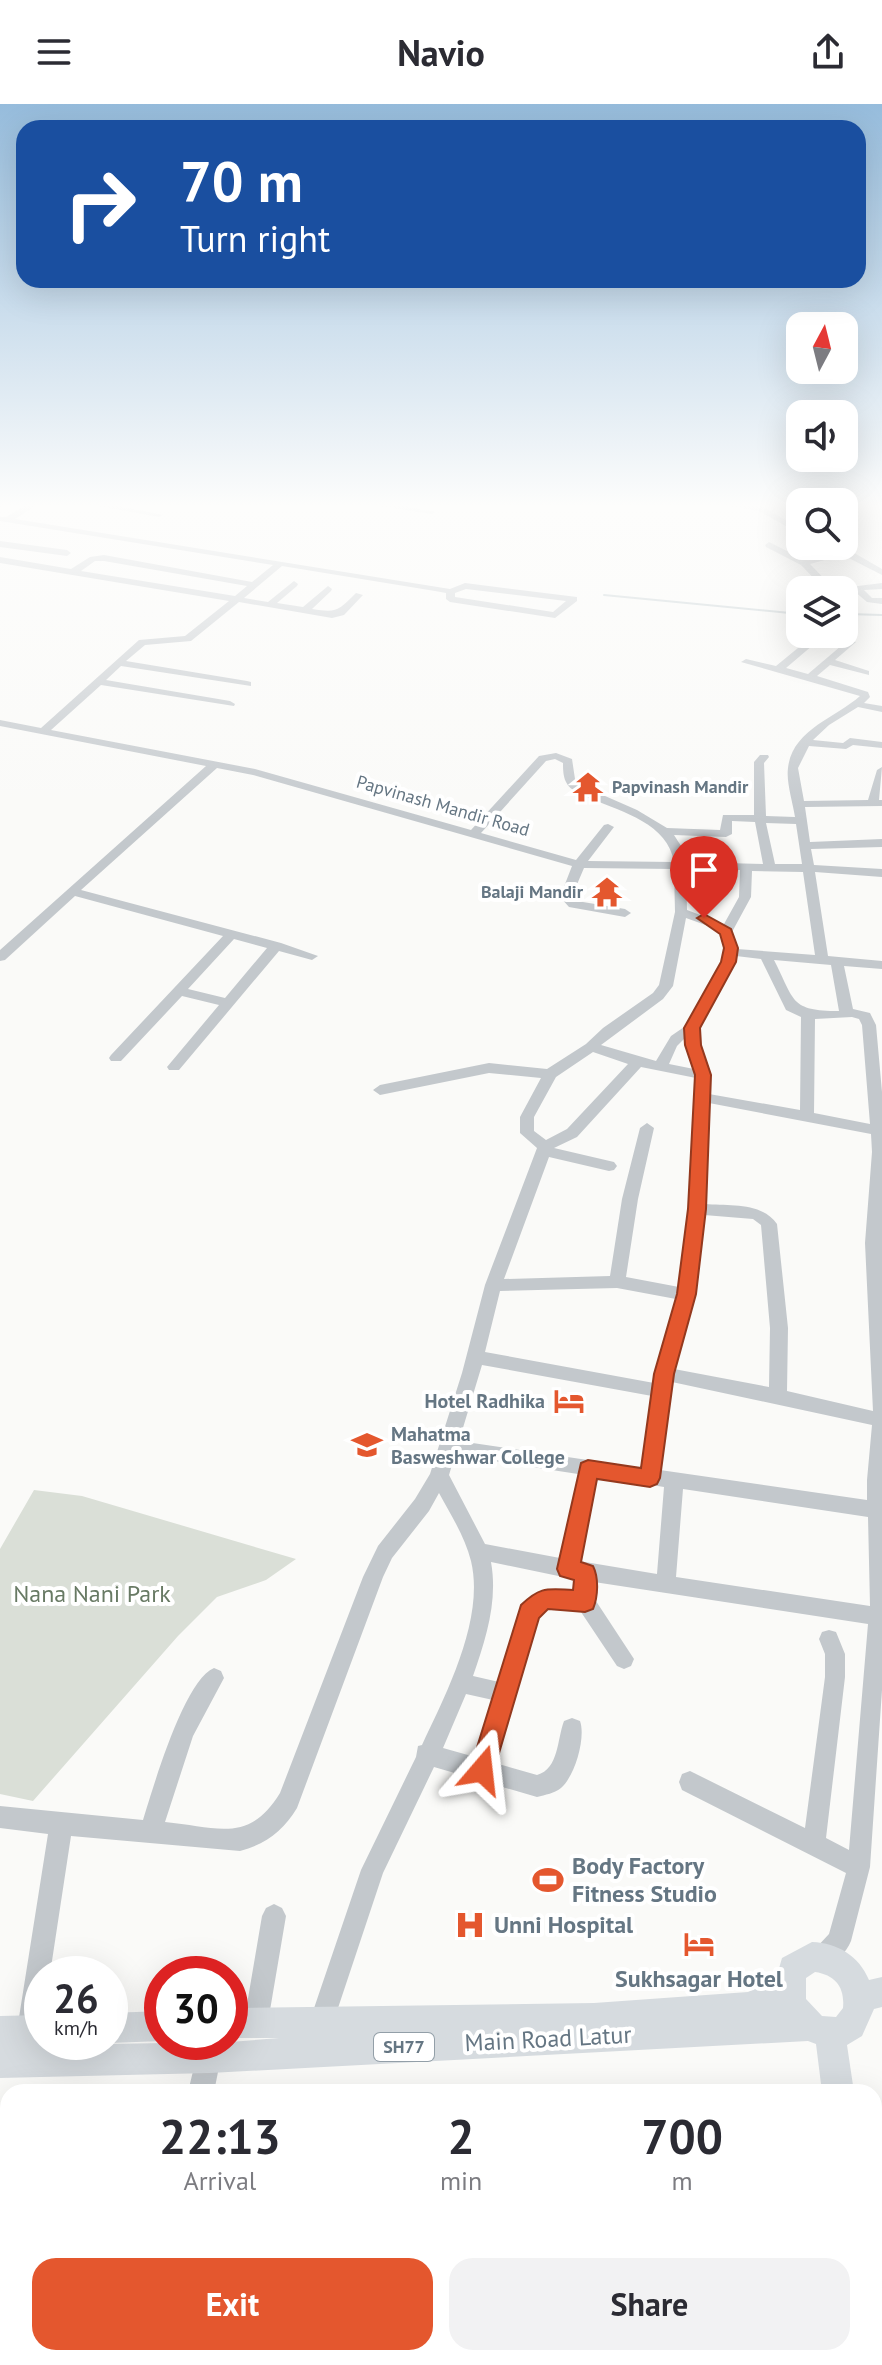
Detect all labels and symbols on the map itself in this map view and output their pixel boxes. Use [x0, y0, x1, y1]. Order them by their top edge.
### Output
north arrow [786, 312, 858, 384]
street label: Papvinash Mandir Road [354, 770, 532, 841]
temple icon: Papvinash Mandir [571, 770, 605, 804]
place label: Papvinash Mandir [612, 775, 749, 798]
pin [670, 836, 738, 918]
temple icon: Balaji Mandir [590, 875, 624, 909]
place label: Balaji Mandir [481, 880, 584, 903]
hotel icon: Hotel Radhika [552, 1384, 586, 1418]
place label: Hotel Radhika [425, 1388, 545, 1414]
place label: Mahatma Basweshwar College [391, 1421, 565, 1470]
school or university icon: Mahatma Basweshwar College [350, 1428, 384, 1462]
park label: Nana Nani Park [13, 1578, 171, 1609]
position arrow [440, 1728, 524, 1812]
place label: Body Factory Fitness Studio [572, 1850, 717, 1909]
sports icon: Body Factory Fitness Studio [531, 1863, 565, 1897]
hospital icon: Unni Hospital [453, 1908, 487, 1942]
place label: Unni Hospital [494, 1909, 634, 1940]
hotel icon: Sukhsagar Hotel [682, 1927, 716, 1961]
speed limit sign: 30 [144, 1956, 248, 2060]
place label: Sukhsagar Hotel [615, 1963, 784, 1994]
street label: Main Road Latur [464, 2019, 632, 2058]
road number: SH77 [374, 2033, 434, 2061]

